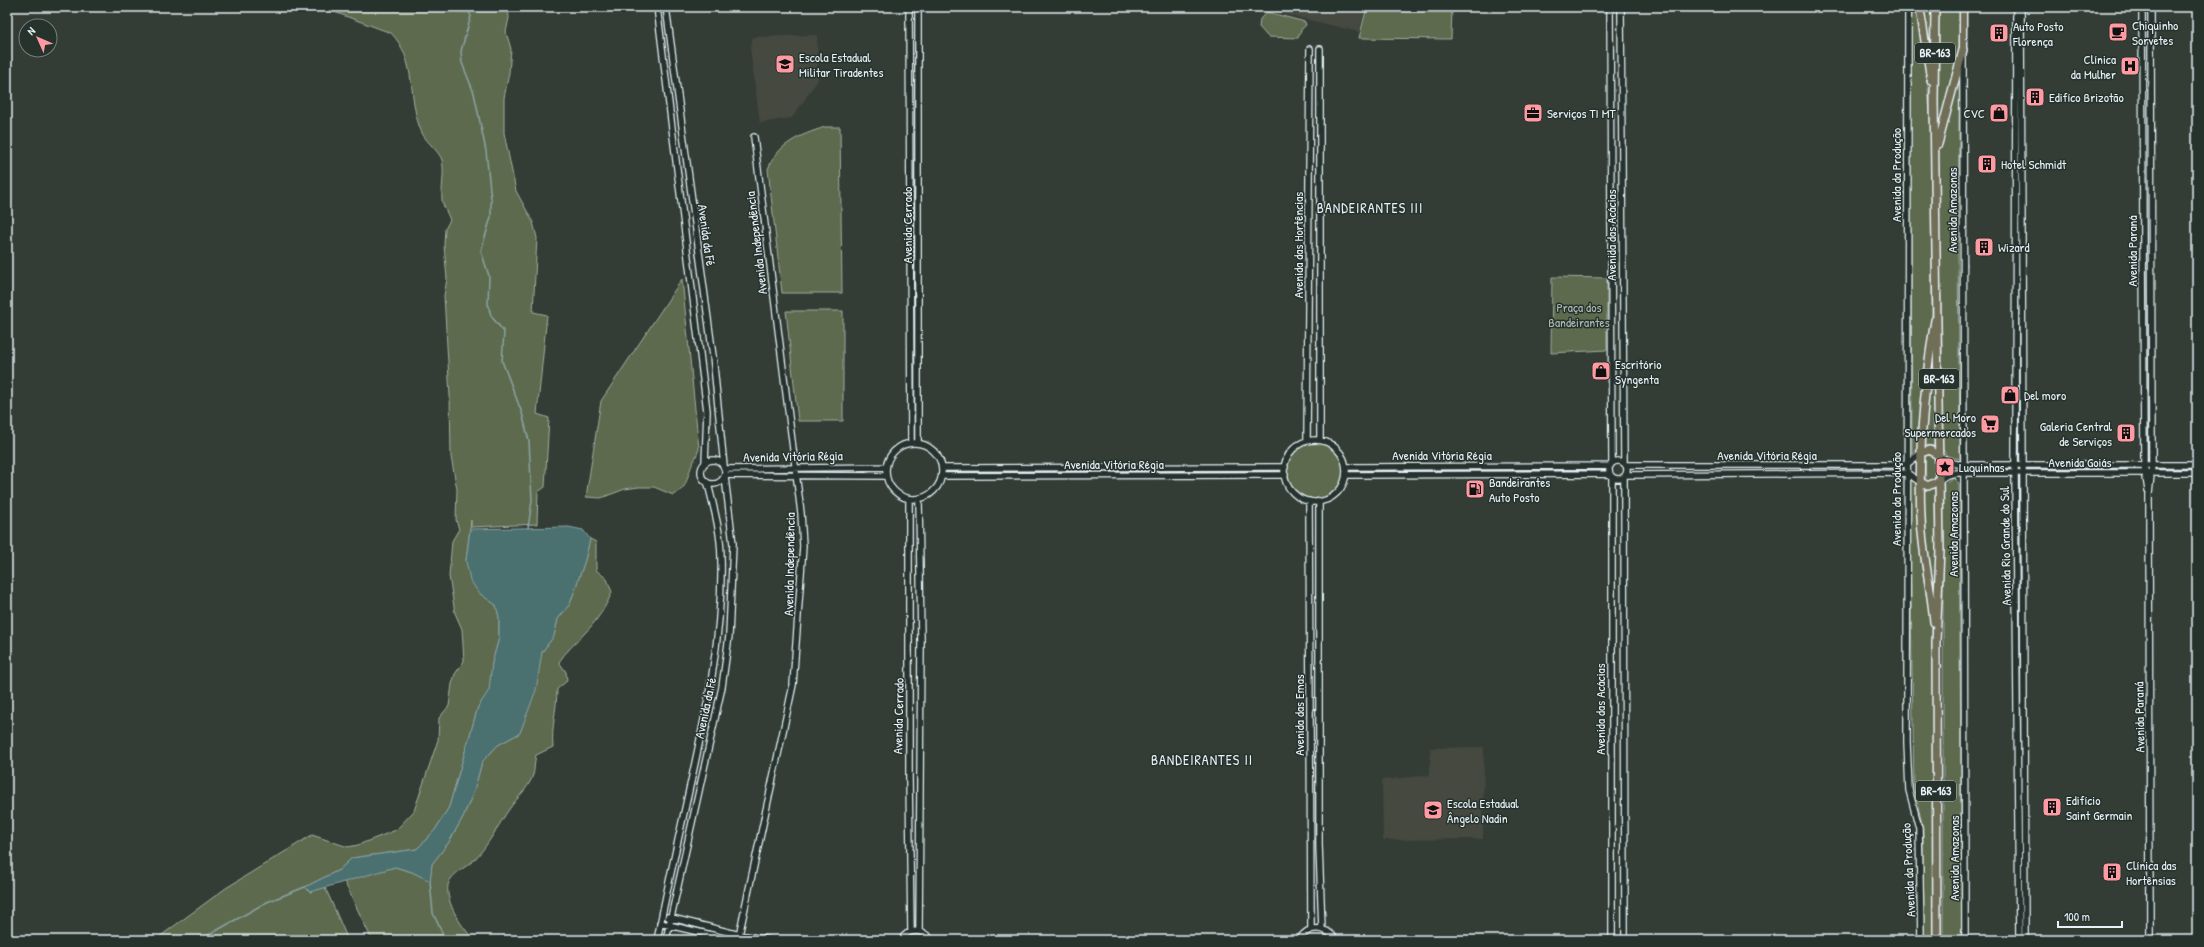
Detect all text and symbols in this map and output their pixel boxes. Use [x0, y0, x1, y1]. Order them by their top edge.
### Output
place label: Chiquinho Sorvetes [2132, 16, 2178, 49]
place label: Auto Posto Florença [2012, 17, 2063, 50]
north arrow [18, 18, 58, 58]
cafe icon: Chiquinho Sorvetes [2107, 21, 2129, 43]
building icon: Auto Posto Florença [1988, 22, 2010, 44]
text: N [24, 24, 38, 38]
road number: BR-163 [1915, 43, 1955, 63]
place label: Escola Estadual Militar Tiradentes [799, 48, 883, 81]
place label: Clínica da Mulher [2071, 50, 2116, 83]
school or university icon: Escola Estadual Militar Tiradentes [774, 53, 796, 75]
hospital icon: Clínica da Mulher [2119, 55, 2141, 77]
building icon: Edifíco Brizotão [2024, 86, 2046, 108]
place label: Edifíco Brizotão [2049, 88, 2124, 106]
office icon: Serviços TI MT [1522, 102, 1544, 124]
shop icon: CVC [1988, 102, 2010, 124]
place label: Serviços TI MT [1547, 104, 1616, 122]
place label: CVC [1963, 104, 1985, 122]
street label: Avenida da Produção [1887, 128, 1905, 222]
building icon: Hotel Schmidt [1976, 153, 1998, 175]
place label: Hotel Schmidt [2001, 155, 2067, 173]
street label: Avenida Amazonas [1943, 167, 1961, 253]
street label: Avenida Cerrado [898, 187, 916, 263]
street label: Avenida das Acácias [1602, 189, 1620, 281]
street label: Avenida Independência [741, 190, 771, 296]
street label: Avenida das Hortências [1289, 192, 1307, 298]
district label: BANDEIRANTES III [1317, 198, 1423, 217]
street label: Avenida da Fé [694, 203, 720, 267]
street label: Avenida Paraná [2123, 215, 2141, 287]
building icon: Wizard [1973, 236, 1995, 258]
place label: Wizard [1998, 238, 2030, 256]
park label: Praça dos Bandeirantes [1548, 298, 1610, 331]
place label: Escritório Syngenta [1615, 355, 1662, 388]
shop icon: Escritório Syngenta [1590, 360, 1612, 382]
road number: BR-163 [1919, 369, 1959, 389]
shop icon: Del moro [1999, 384, 2021, 406]
place label: Del moro [2024, 386, 2066, 404]
place label: Del Moro Supermercados [1905, 408, 1976, 441]
supermarket icon: Del Moro Supermercados [1979, 413, 2001, 435]
place label: Galeria Central de Serviços [2040, 417, 2113, 450]
building icon: Galeria Central de Serviços [2115, 422, 2137, 444]
street label: Avenida Vitória Régia [743, 446, 843, 466]
street label: Avenida Vitória Régia [1392, 446, 1492, 464]
street label: Avenida Vitória Régia [1717, 446, 1817, 464]
street label: Avenida da Produção [1887, 452, 1905, 546]
street label: Avenida Goiás [2048, 453, 2112, 471]
street label: Avenida Vitória Régia [1064, 455, 1164, 473]
place icon: Luquinhas [1934, 456, 1956, 478]
place label: Luquinhas [1959, 458, 2005, 476]
place label: Bandeirantes Auto Posto [1489, 473, 1550, 506]
fuel station icon: Bandeirantes Auto Posto [1464, 478, 1486, 500]
street label: Avenida Rio Grande do Sul [1995, 486, 2015, 606]
street label: Avenida Amazonas [1944, 491, 1962, 577]
street label: Avenida Independência [779, 512, 799, 616]
street label: Avenida das Acácias [1591, 663, 1609, 755]
street label: Avenida das Emas [1290, 674, 1308, 756]
street label: Avenida da Fé [690, 676, 720, 740]
street label: Avenida Cerrado [888, 678, 908, 754]
street label: Avenida Paraná [2129, 681, 2149, 753]
district label: BANDEIRANTES II [1151, 750, 1253, 769]
road number: BR-163 [1916, 781, 1956, 801]
place label: Edifício Saint Germain [2066, 791, 2133, 824]
place label: Escola Estadual Ângelo Nadin [1447, 794, 1519, 827]
building icon: Edifício Saint Germain [2041, 796, 2063, 818]
school or university icon: Escola Estadual Ângelo Nadin [1422, 799, 1444, 821]
street label: Avenida Amazonas [1945, 815, 1963, 901]
street label: Avenida da Produção [1897, 823, 1919, 917]
place label: Clínica das Hortênsias [2126, 856, 2177, 889]
building icon: Clínica das Hortênsias [2101, 861, 2123, 883]
scale bar [2058, 903, 2122, 929]
text: 100 m [2064, 908, 2090, 925]

